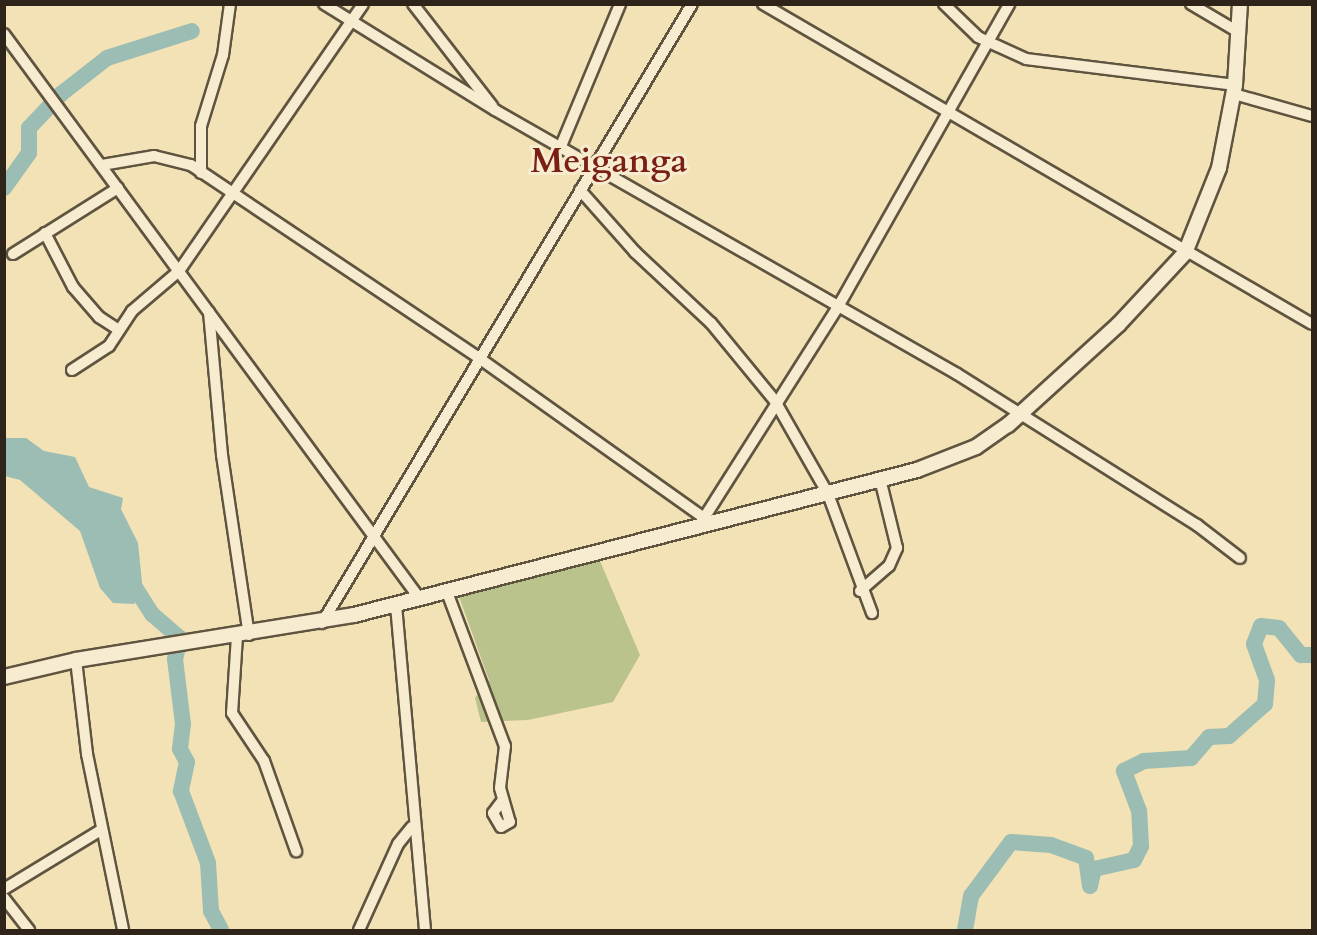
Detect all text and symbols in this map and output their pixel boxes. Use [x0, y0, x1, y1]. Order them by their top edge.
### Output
district label: Meiganga [531, 142, 687, 182]

